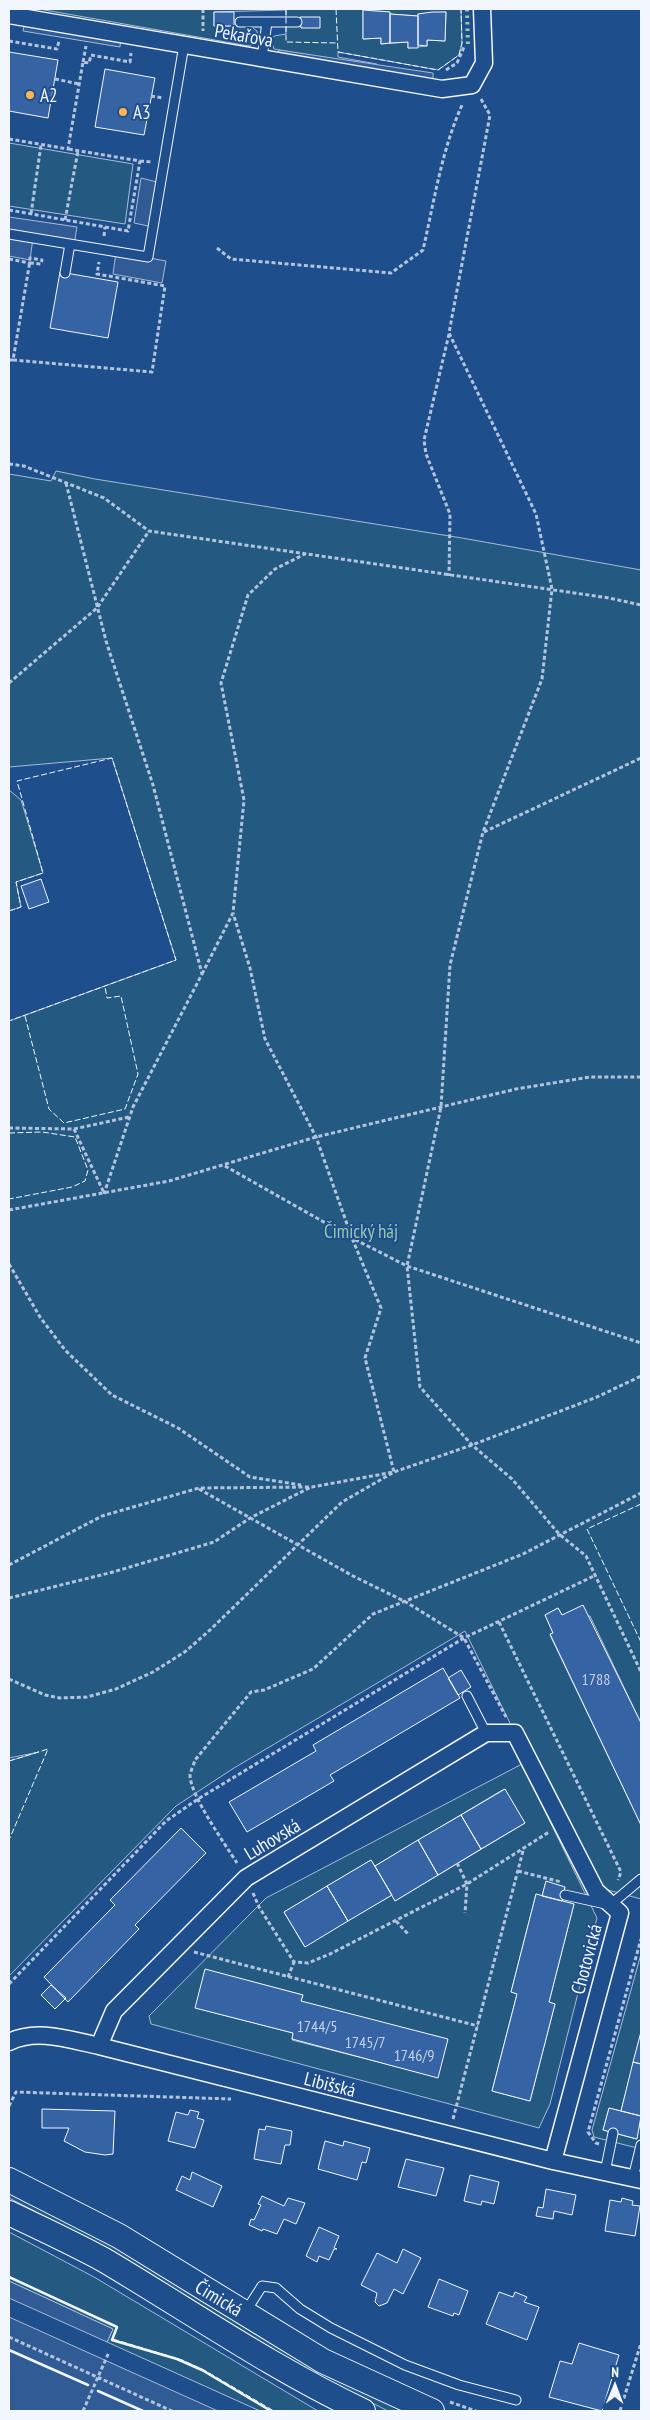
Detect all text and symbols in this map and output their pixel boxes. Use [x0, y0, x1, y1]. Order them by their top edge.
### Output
street label: Pekařova [213, 18, 275, 52]
place label: A2 [40, 83, 58, 107]
marker: A2 [24, 89, 36, 101]
place label: A3 [133, 100, 151, 124]
marker: A3 [117, 106, 129, 118]
park label: Čimický háj [324, 1219, 398, 1243]
house number: 1788 [582, 1669, 610, 1689]
street label: Luhovská [240, 1813, 304, 1865]
street label: Chotovická [565, 1921, 607, 1997]
house number: 1744/5 [297, 2016, 337, 2036]
house number: 1745/7 [345, 2032, 385, 2052]
house number: 1746/9 [394, 2045, 434, 2065]
street label: Libišská [302, 2066, 358, 2102]
street label: Čimická [191, 2275, 247, 2321]
north arrow [590, 2360, 640, 2410]
text: N [611, 2363, 619, 2381]

